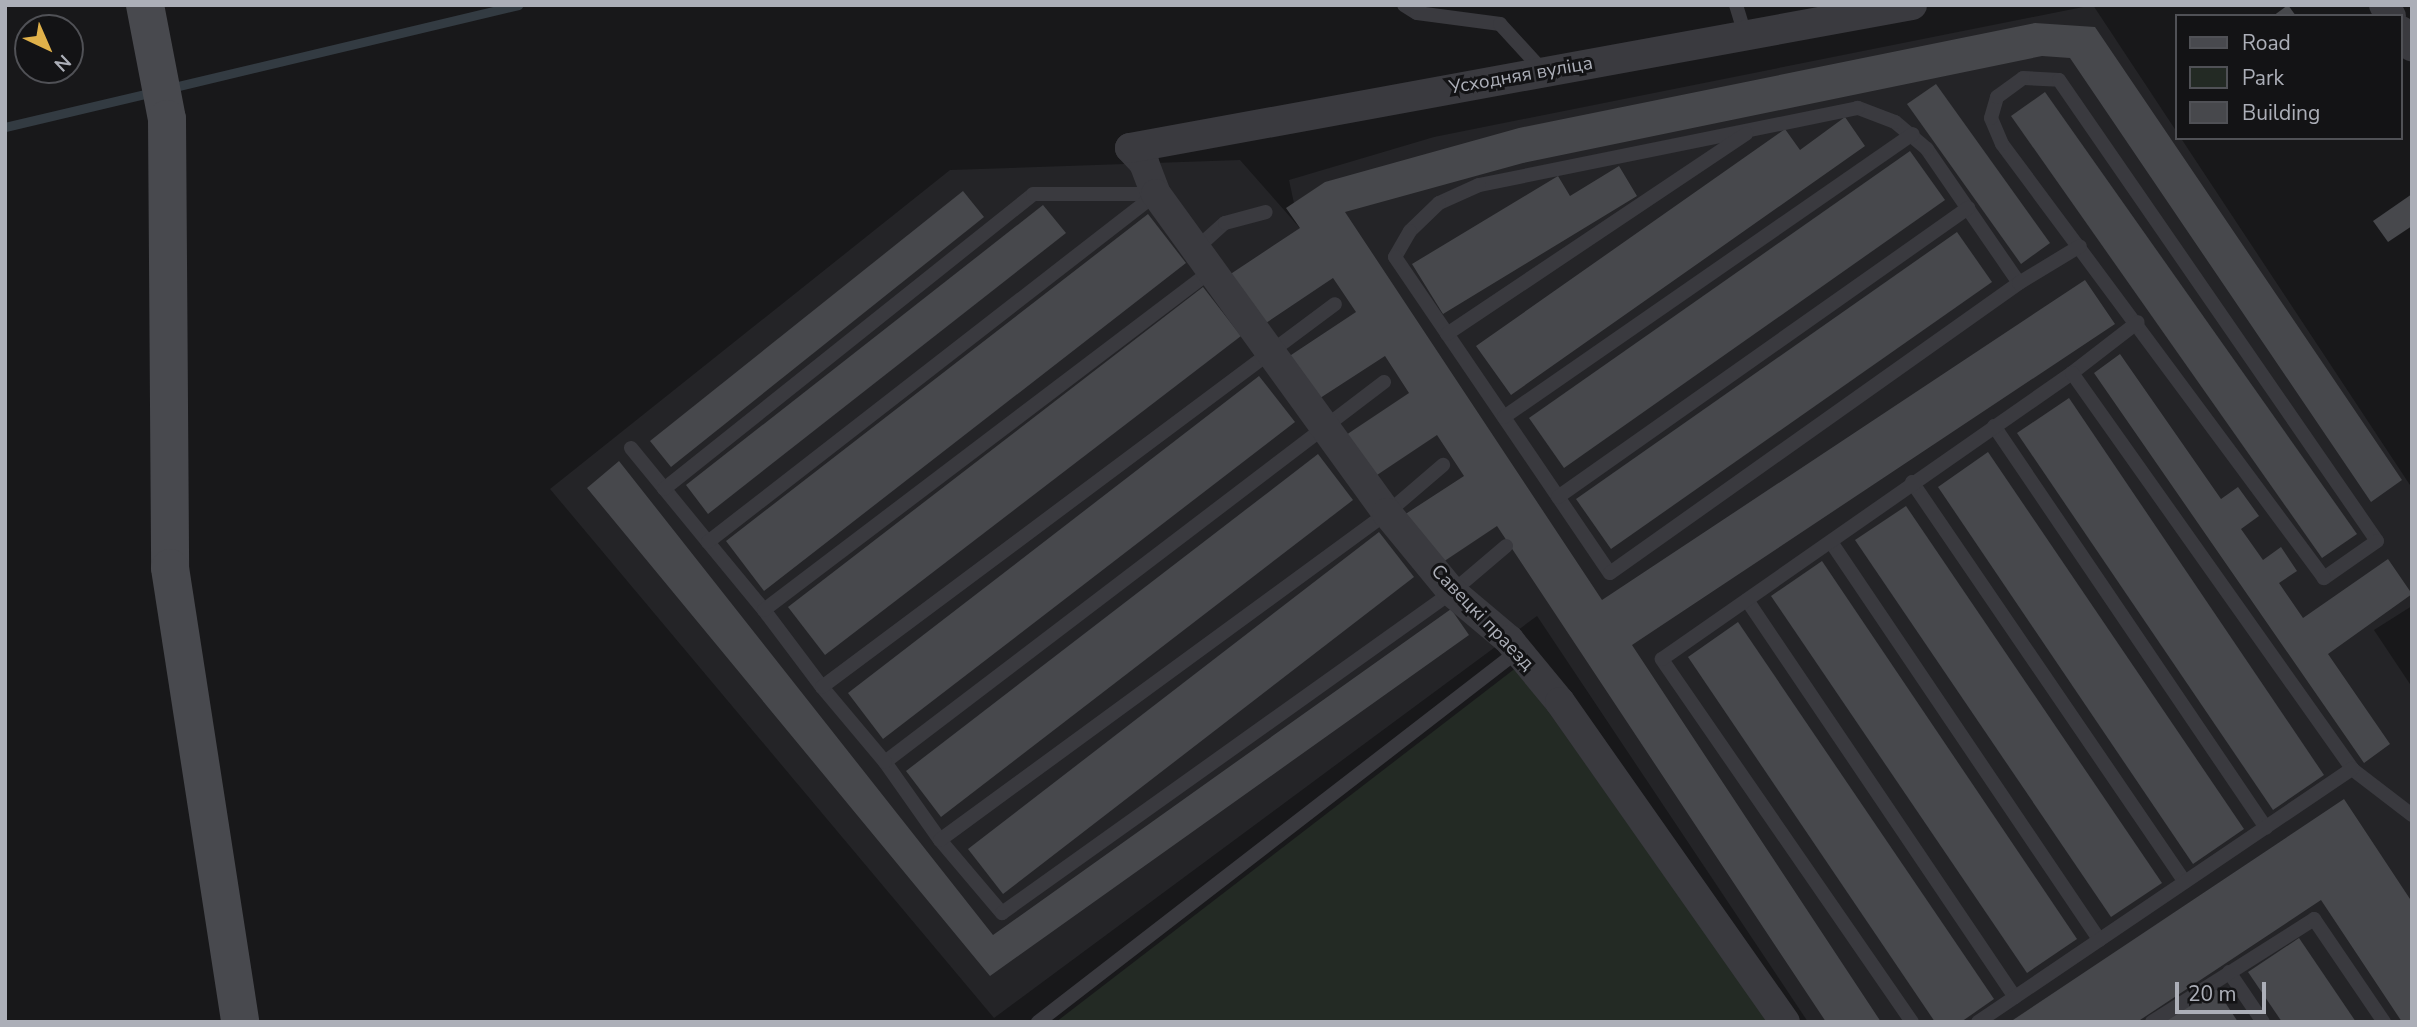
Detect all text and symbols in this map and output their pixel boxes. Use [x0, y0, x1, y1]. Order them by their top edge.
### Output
north arrow [14, 14, 84, 84]
legend [2176, 14, 2403, 140]
text: Road [2242, 29, 2291, 57]
text: N [48, 48, 76, 77]
street label: Усходняя вуліца [1447, 52, 1595, 100]
text: Park [2242, 64, 2284, 92]
text: Building [2242, 99, 2320, 127]
street label: Савецкі праезд [1426, 560, 1538, 676]
scale bar [2179, 968, 2270, 1012]
text: 20 m [2188, 980, 2237, 1008]

